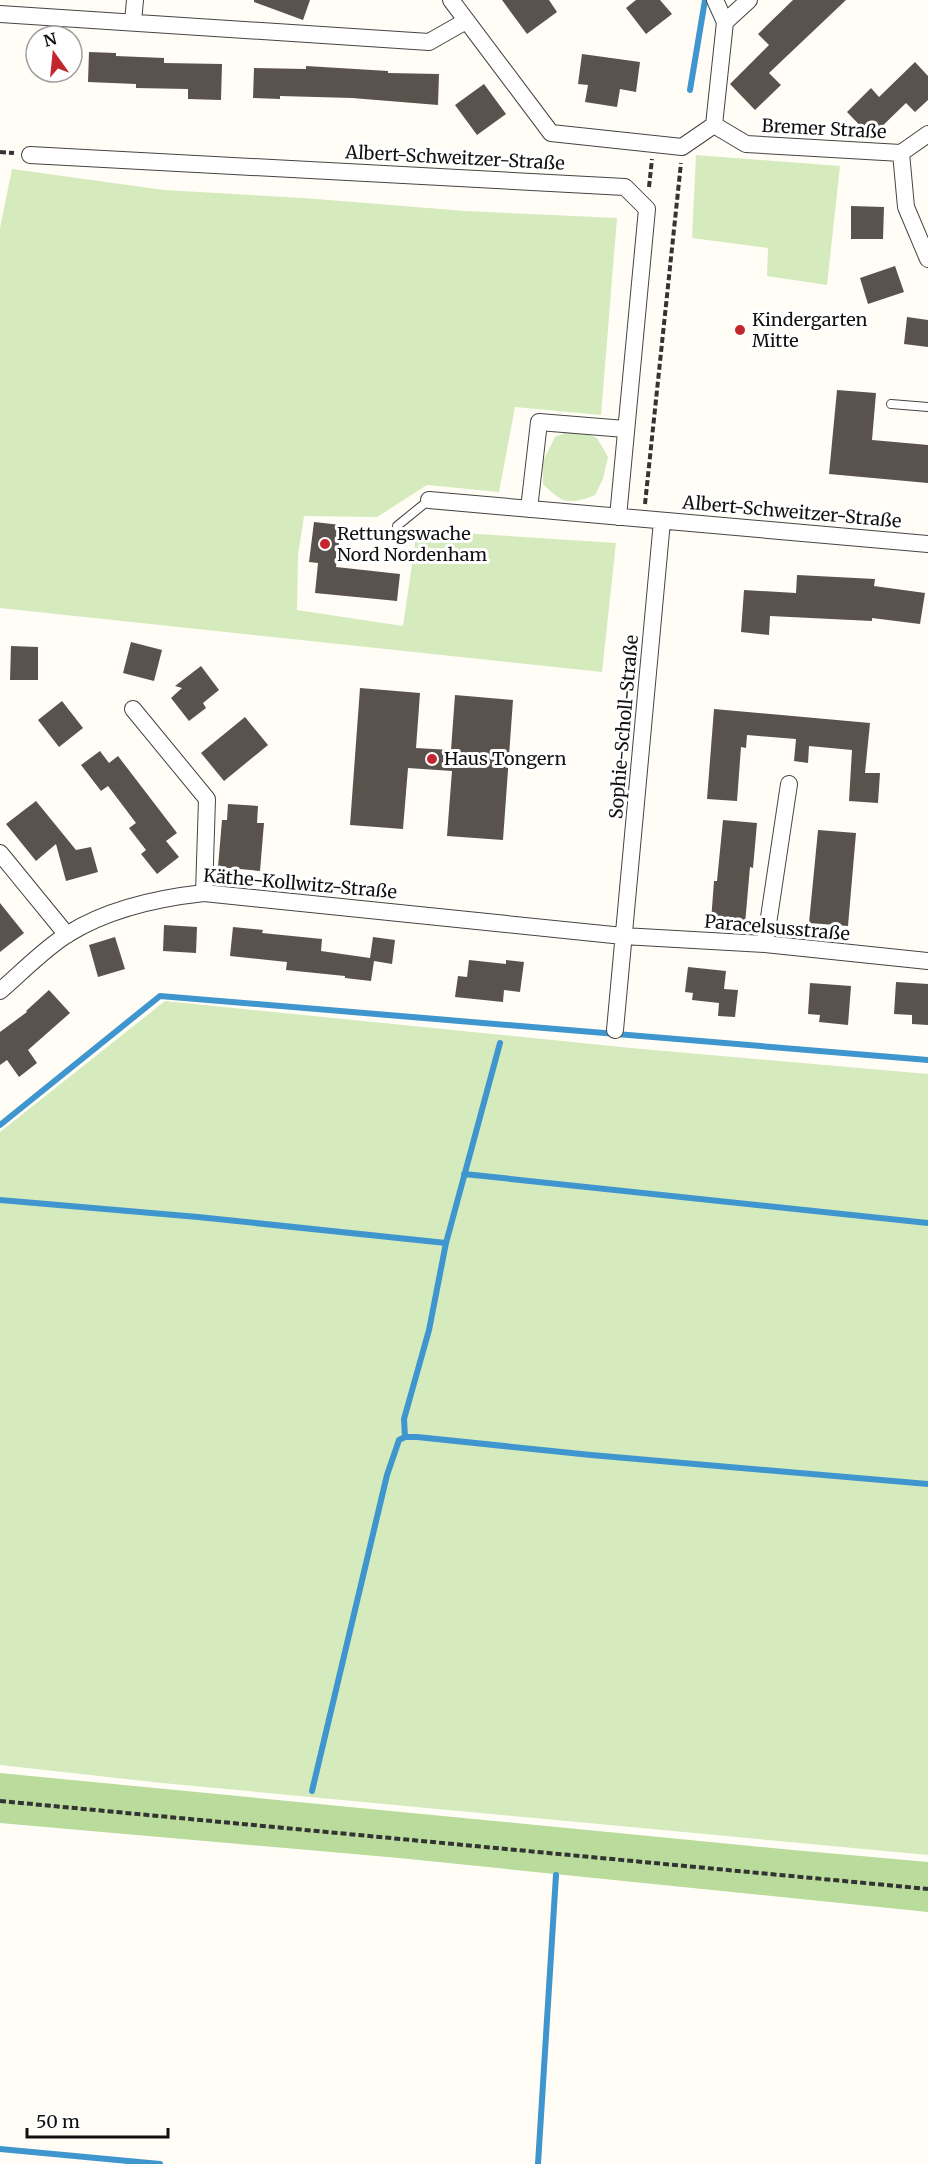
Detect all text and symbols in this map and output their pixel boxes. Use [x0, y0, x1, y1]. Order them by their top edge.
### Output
north arrow [24, 24, 84, 84]
text: N [41, 28, 59, 51]
street label: Bremer Straße [761, 114, 887, 143]
street label: Albert-Schweitzer-Straße [344, 140, 565, 175]
place label: Kindergarten Mitte [752, 308, 868, 352]
marker: Kindergarten Mitte [733, 323, 747, 337]
street label: Albert-Schweitzer-Straße [681, 490, 903, 533]
place label: Rettungswache Nord Nordenham [337, 522, 487, 566]
marker: Rettungswache Nord Nordenham [318, 537, 332, 551]
street label: Sophie-Scholl-Straße [604, 634, 643, 820]
place label: Haus Tongern [444, 747, 566, 770]
marker: Haus Tongern [425, 752, 439, 766]
street label: Käthe-Kollwitz-Straße [202, 864, 398, 903]
street label: Paracelsusstraße [703, 910, 851, 945]
scale bar [27, 2101, 168, 2139]
text: 50 m [36, 2110, 80, 2133]

